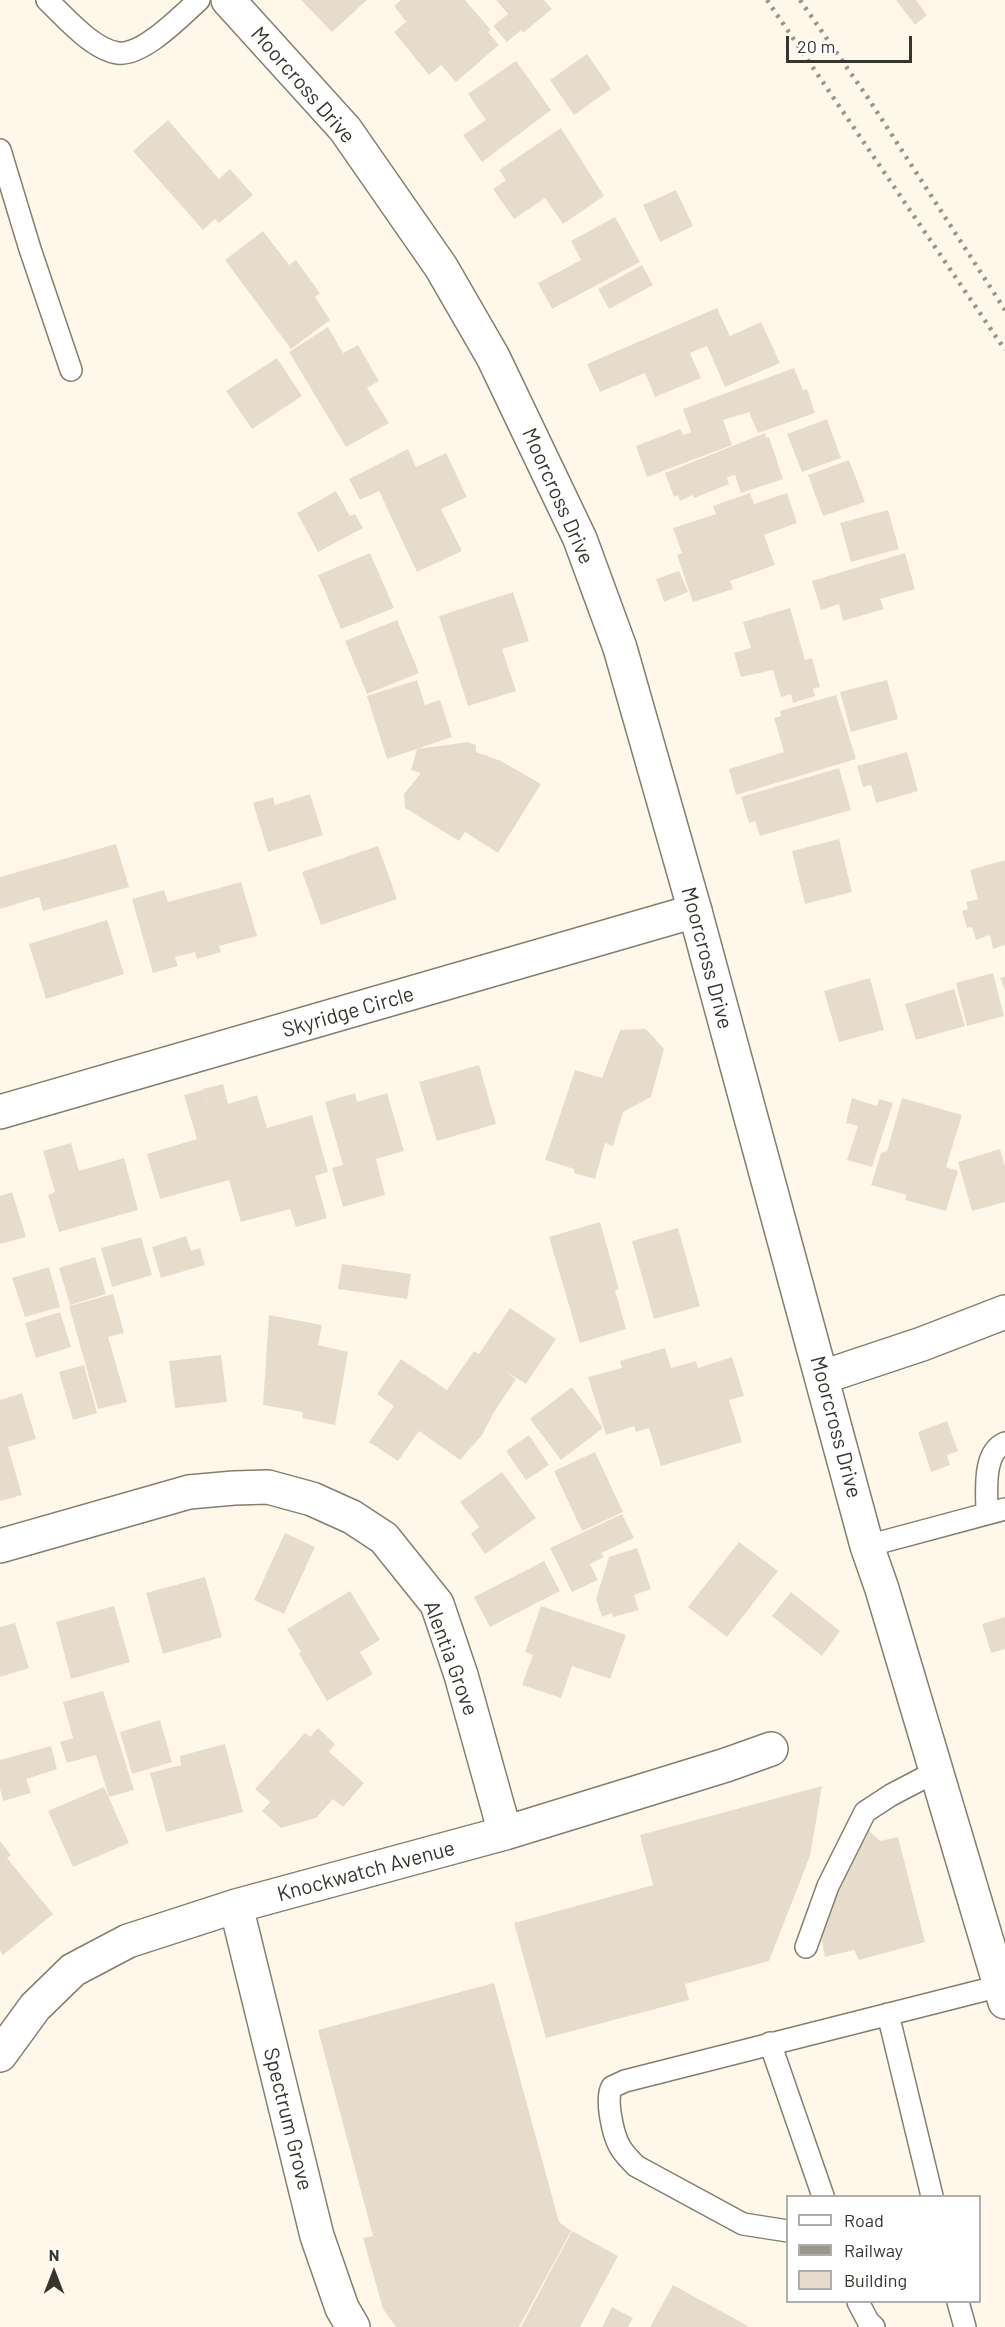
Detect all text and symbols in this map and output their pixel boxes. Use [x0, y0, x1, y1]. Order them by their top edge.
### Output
street label: Moorcross Drive [246, 22, 360, 148]
scale bar [789, 24, 915, 62]
text: 20 m [797, 35, 835, 57]
street label: Moorcross Drive [517, 424, 599, 568]
street label: Moorcross Drive [676, 884, 738, 1032]
street label: Skyridge Circle [279, 981, 417, 1043]
street label: Moorcross Drive [805, 1353, 867, 1501]
street label: Alentia Grove [419, 1597, 483, 1719]
street label: Knockwatch Avenue [274, 1835, 458, 1907]
street label: Spectrum Grove [258, 2045, 318, 2193]
legend [786, 2195, 981, 2303]
text: Road [844, 2209, 884, 2231]
text: Railway [844, 2239, 903, 2261]
north arrow [24, 2243, 84, 2303]
text: N [49, 2245, 59, 2264]
text: Building [844, 2269, 907, 2291]

